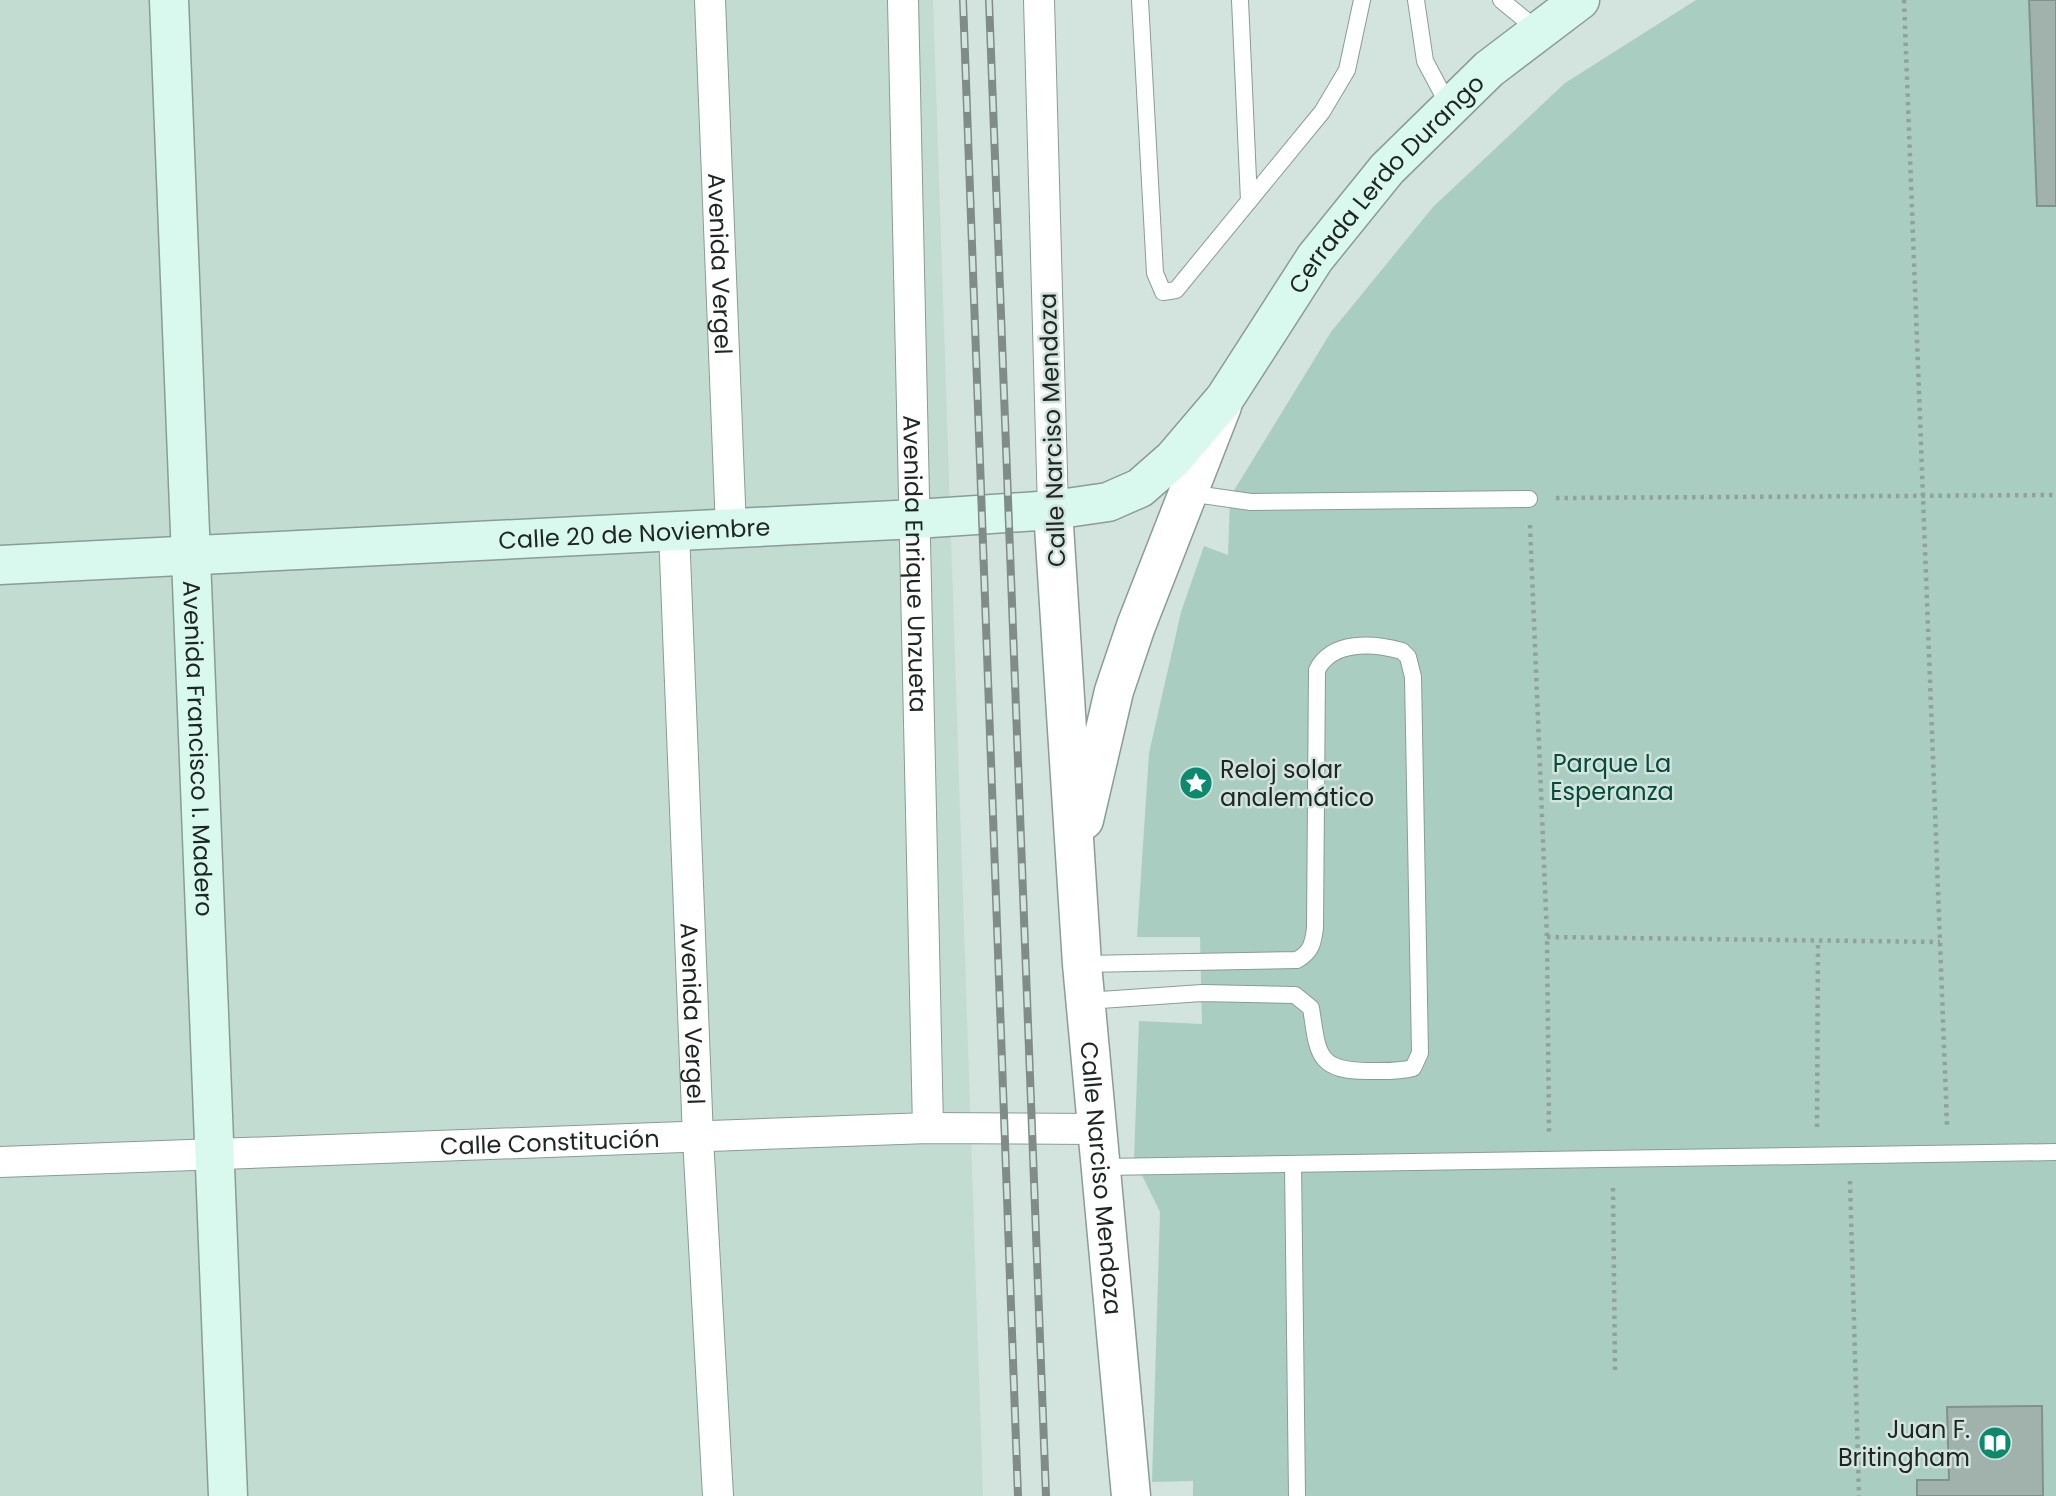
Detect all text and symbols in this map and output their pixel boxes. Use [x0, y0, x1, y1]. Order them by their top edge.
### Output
street label: Cerrada Lerdo Durango [1280, 66, 1491, 300]
street label: Avenida Vergel [700, 172, 741, 355]
street label: Calle Narciso Mendoza [1031, 292, 1073, 568]
street label: Avenida Enrique Unzueta [896, 415, 935, 713]
street label: Calle 20 de Noviembre [498, 510, 771, 556]
street label: Avenida Francisco I. Madero [175, 580, 222, 917]
park label: Parque La Esperanza [1550, 747, 1674, 808]
place label: Reloj solar analemático [1220, 753, 1374, 814]
place icon: Reloj solar analemático [1177, 764, 1215, 802]
street label: Avenida Vergel [673, 922, 713, 1105]
street label: Calle Narciso Mendoza [1073, 1040, 1131, 1316]
street label: Calle Constitución [439, 1121, 660, 1162]
place label: Juan F. Britingham [1838, 1413, 1970, 1474]
library icon: Juan F. Britingham [1976, 1424, 2014, 1462]

